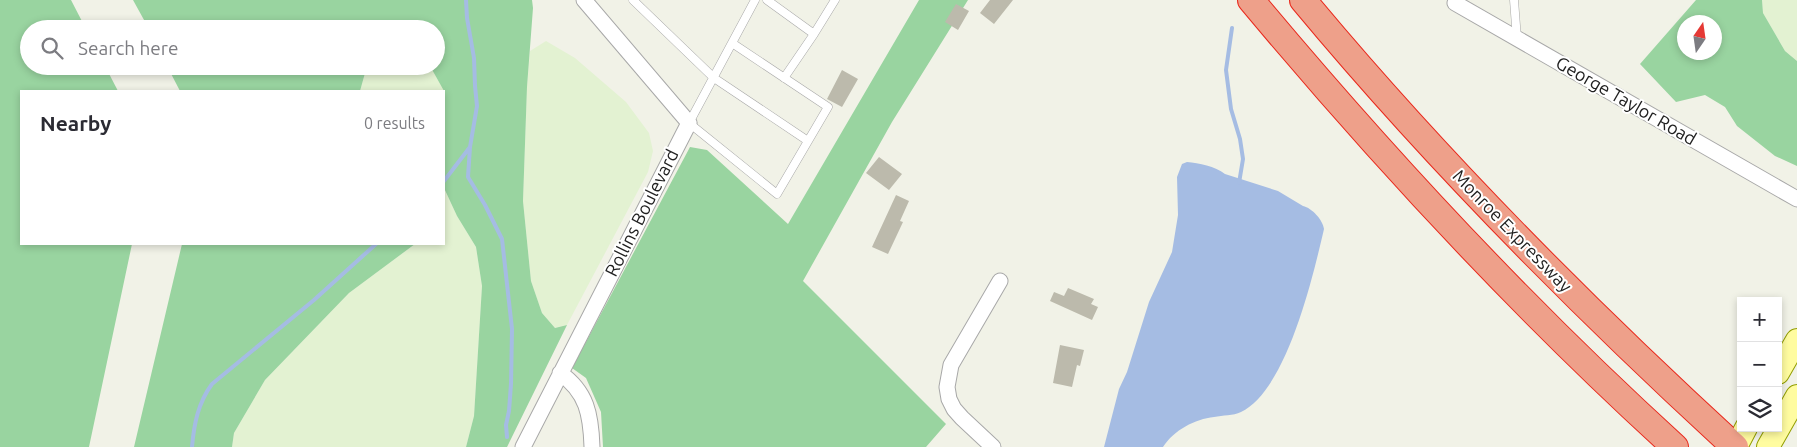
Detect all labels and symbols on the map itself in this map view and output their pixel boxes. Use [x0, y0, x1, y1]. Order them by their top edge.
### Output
north arrow [1677, 15, 1722, 60]
street label: George Taylor Road [1553, 52, 1700, 148]
street label: Rollins Boulevard [600, 146, 682, 279]
street label: Monroe Expressway [1449, 165, 1576, 296]

